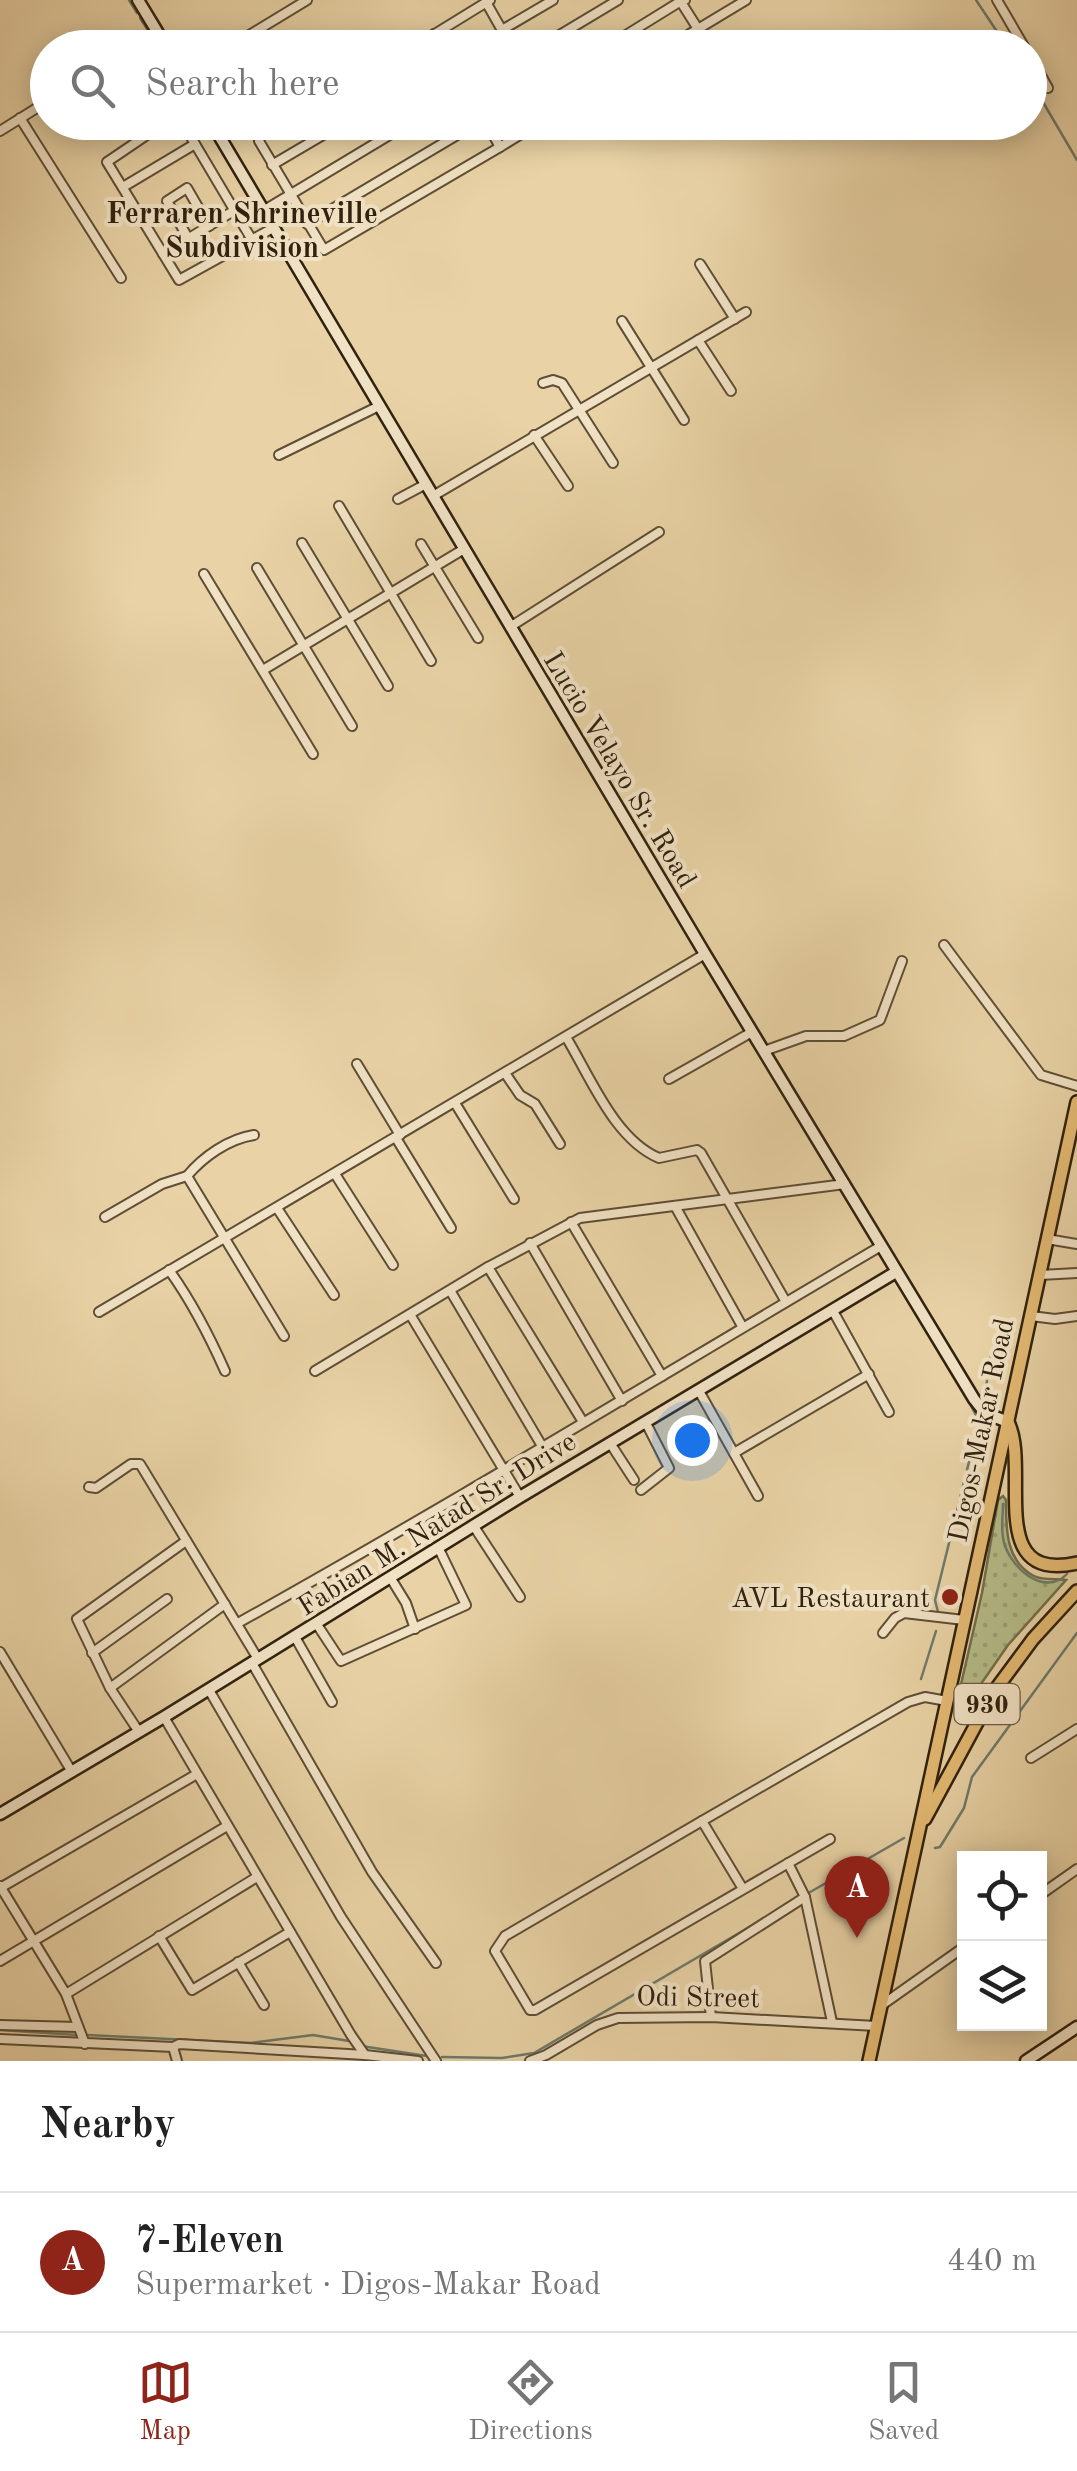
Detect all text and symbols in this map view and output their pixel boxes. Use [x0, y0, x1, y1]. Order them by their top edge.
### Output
search box [30, 30, 1047, 140]
icon: search [65, 58, 120, 113]
text: Search here [145, 66, 340, 104]
district label: Ferraren Shrineville Subdivision [106, 200, 378, 264]
street label: Lucio Velayo Sr. Road [537, 648, 700, 894]
street label: Digos-Makar Road [946, 1316, 1020, 1545]
your location [667, 1415, 718, 1466]
street label: Fabian M. Natad Sr. Drive [294, 1428, 582, 1623]
place label: AVL Restaurant [731, 1586, 930, 1614]
marker: AVL Restaurant [939, 1586, 961, 1608]
road number: 930 [954, 1684, 1020, 1724]
map controls [957, 1851, 1047, 2031]
button: locate [957, 1851, 1047, 1941]
pin: A [824, 1856, 890, 1938]
button: layers [957, 1941, 1047, 2031]
street label: Odi Street [636, 1984, 760, 2014]
text: Nearby [40, 2105, 176, 2147]
text: 7-Eleven [135, 2223, 284, 2261]
text: A [60, 2246, 85, 2278]
text: 440 m [947, 2246, 1037, 2278]
text: Supermarket · Digos-Makar Road [135, 2270, 601, 2302]
tab: Map [138, 2355, 193, 2450]
tab: Directions [468, 2355, 593, 2450]
tab: Saved [868, 2355, 939, 2450]

